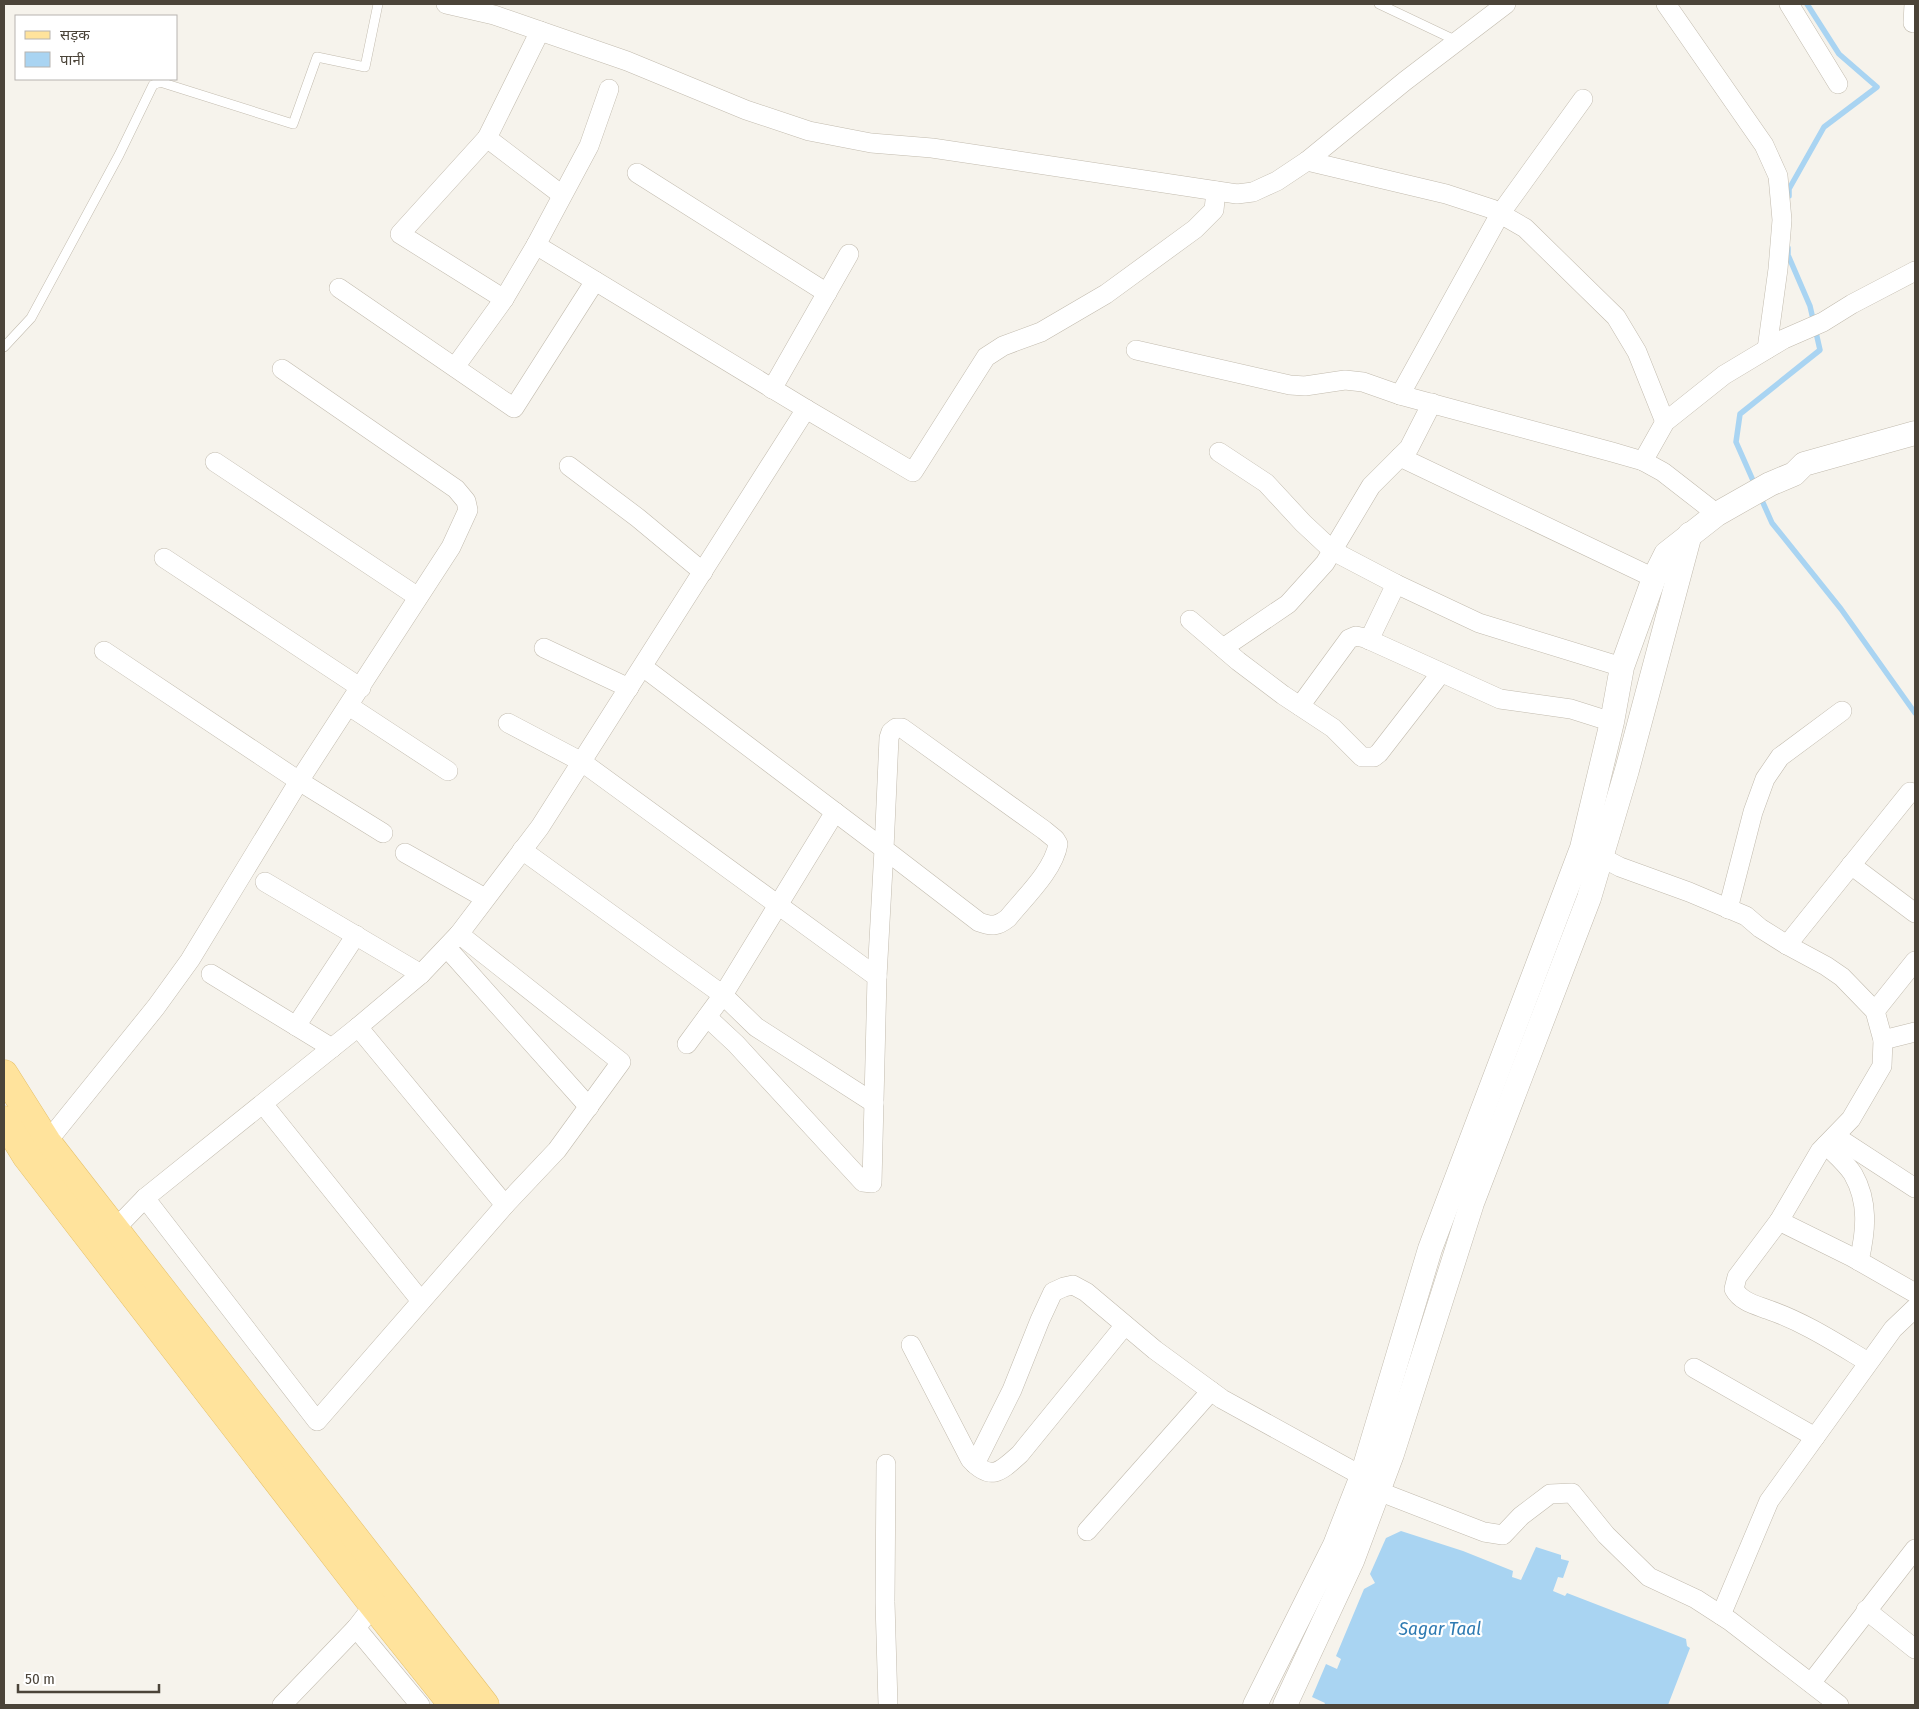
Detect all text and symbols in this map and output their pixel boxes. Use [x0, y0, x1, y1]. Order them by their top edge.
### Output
legend [15, 15, 178, 80]
text: सड़क [60, 26, 90, 44]
text: पानी [60, 51, 86, 69]
water label: Sagar Taal [1398, 1617, 1481, 1640]
scale bar [18, 1662, 159, 1694]
text: 50 m [25, 1670, 55, 1688]

